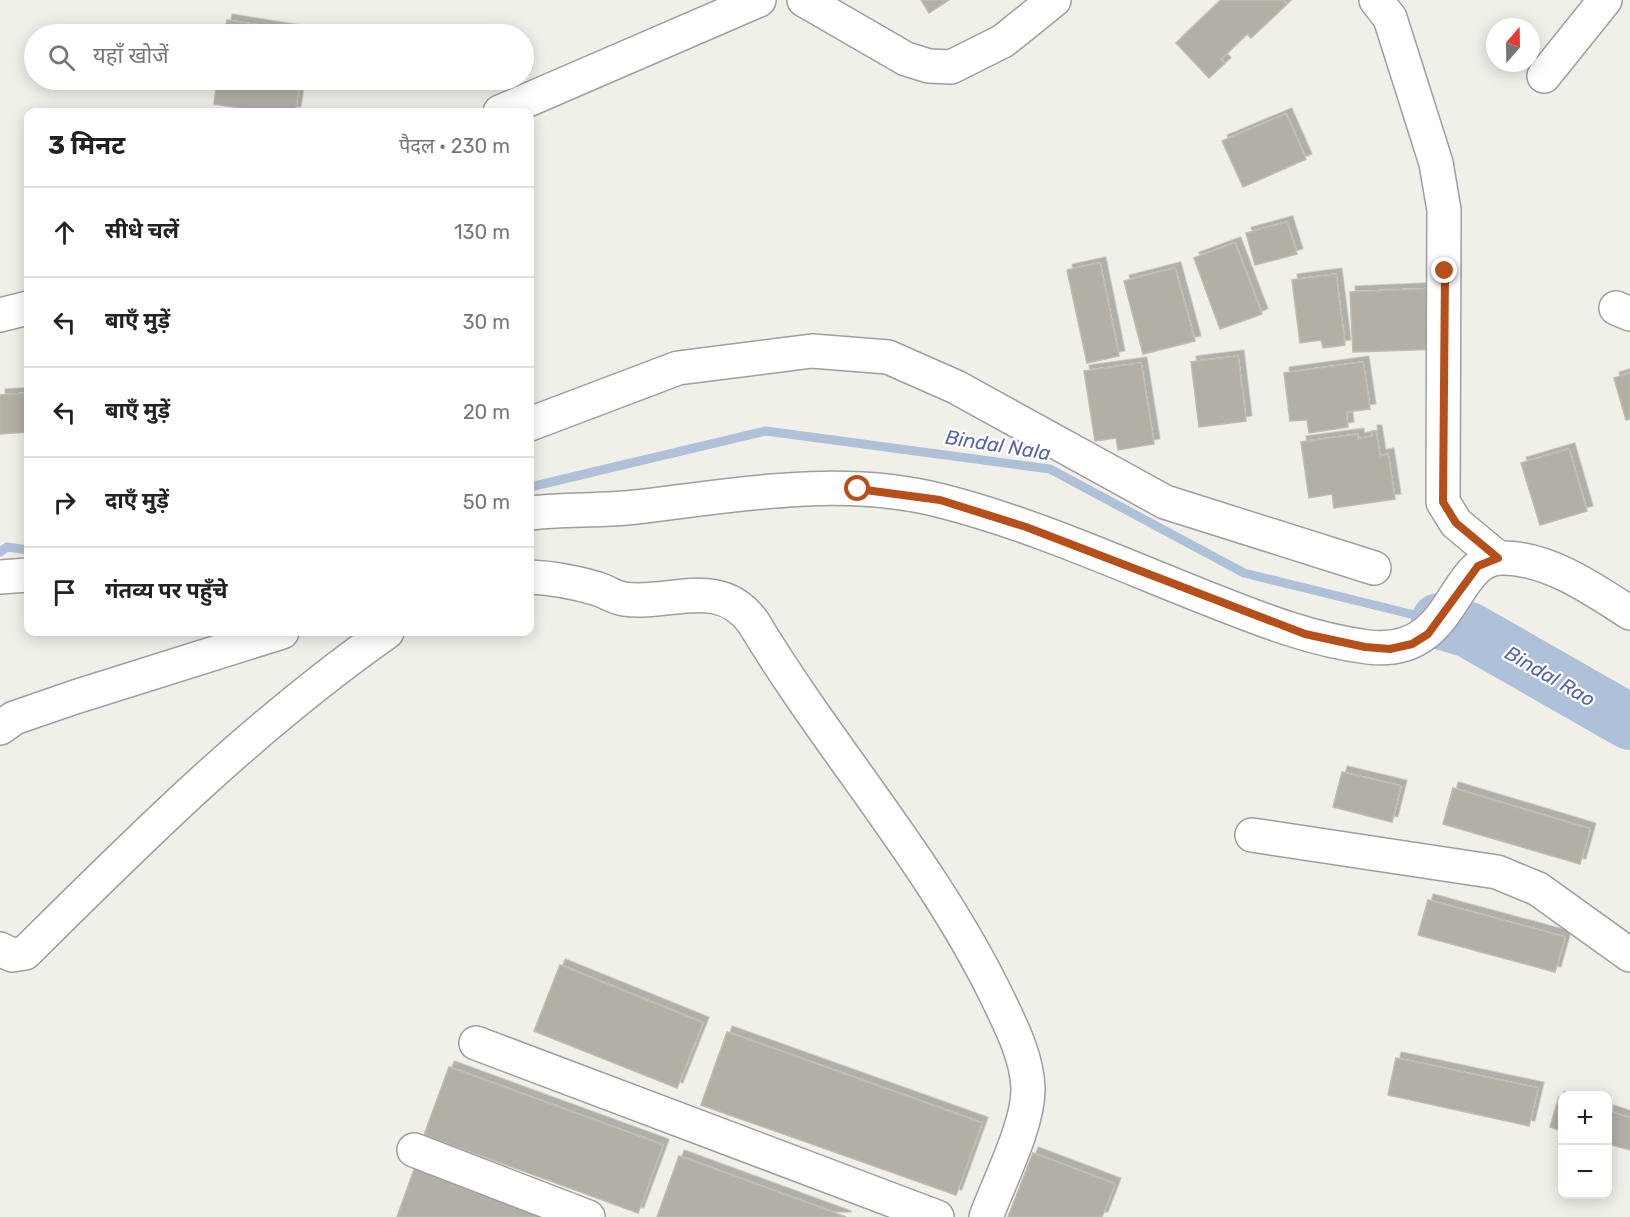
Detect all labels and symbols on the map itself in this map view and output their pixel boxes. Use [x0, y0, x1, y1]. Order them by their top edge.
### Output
north arrow [1486, 18, 1540, 72]
route end [1431, 257, 1457, 283]
water label: Bindal Nala [944, 425, 1053, 465]
route start [844, 475, 870, 501]
water label: Bindal Rao [1501, 641, 1599, 711]

